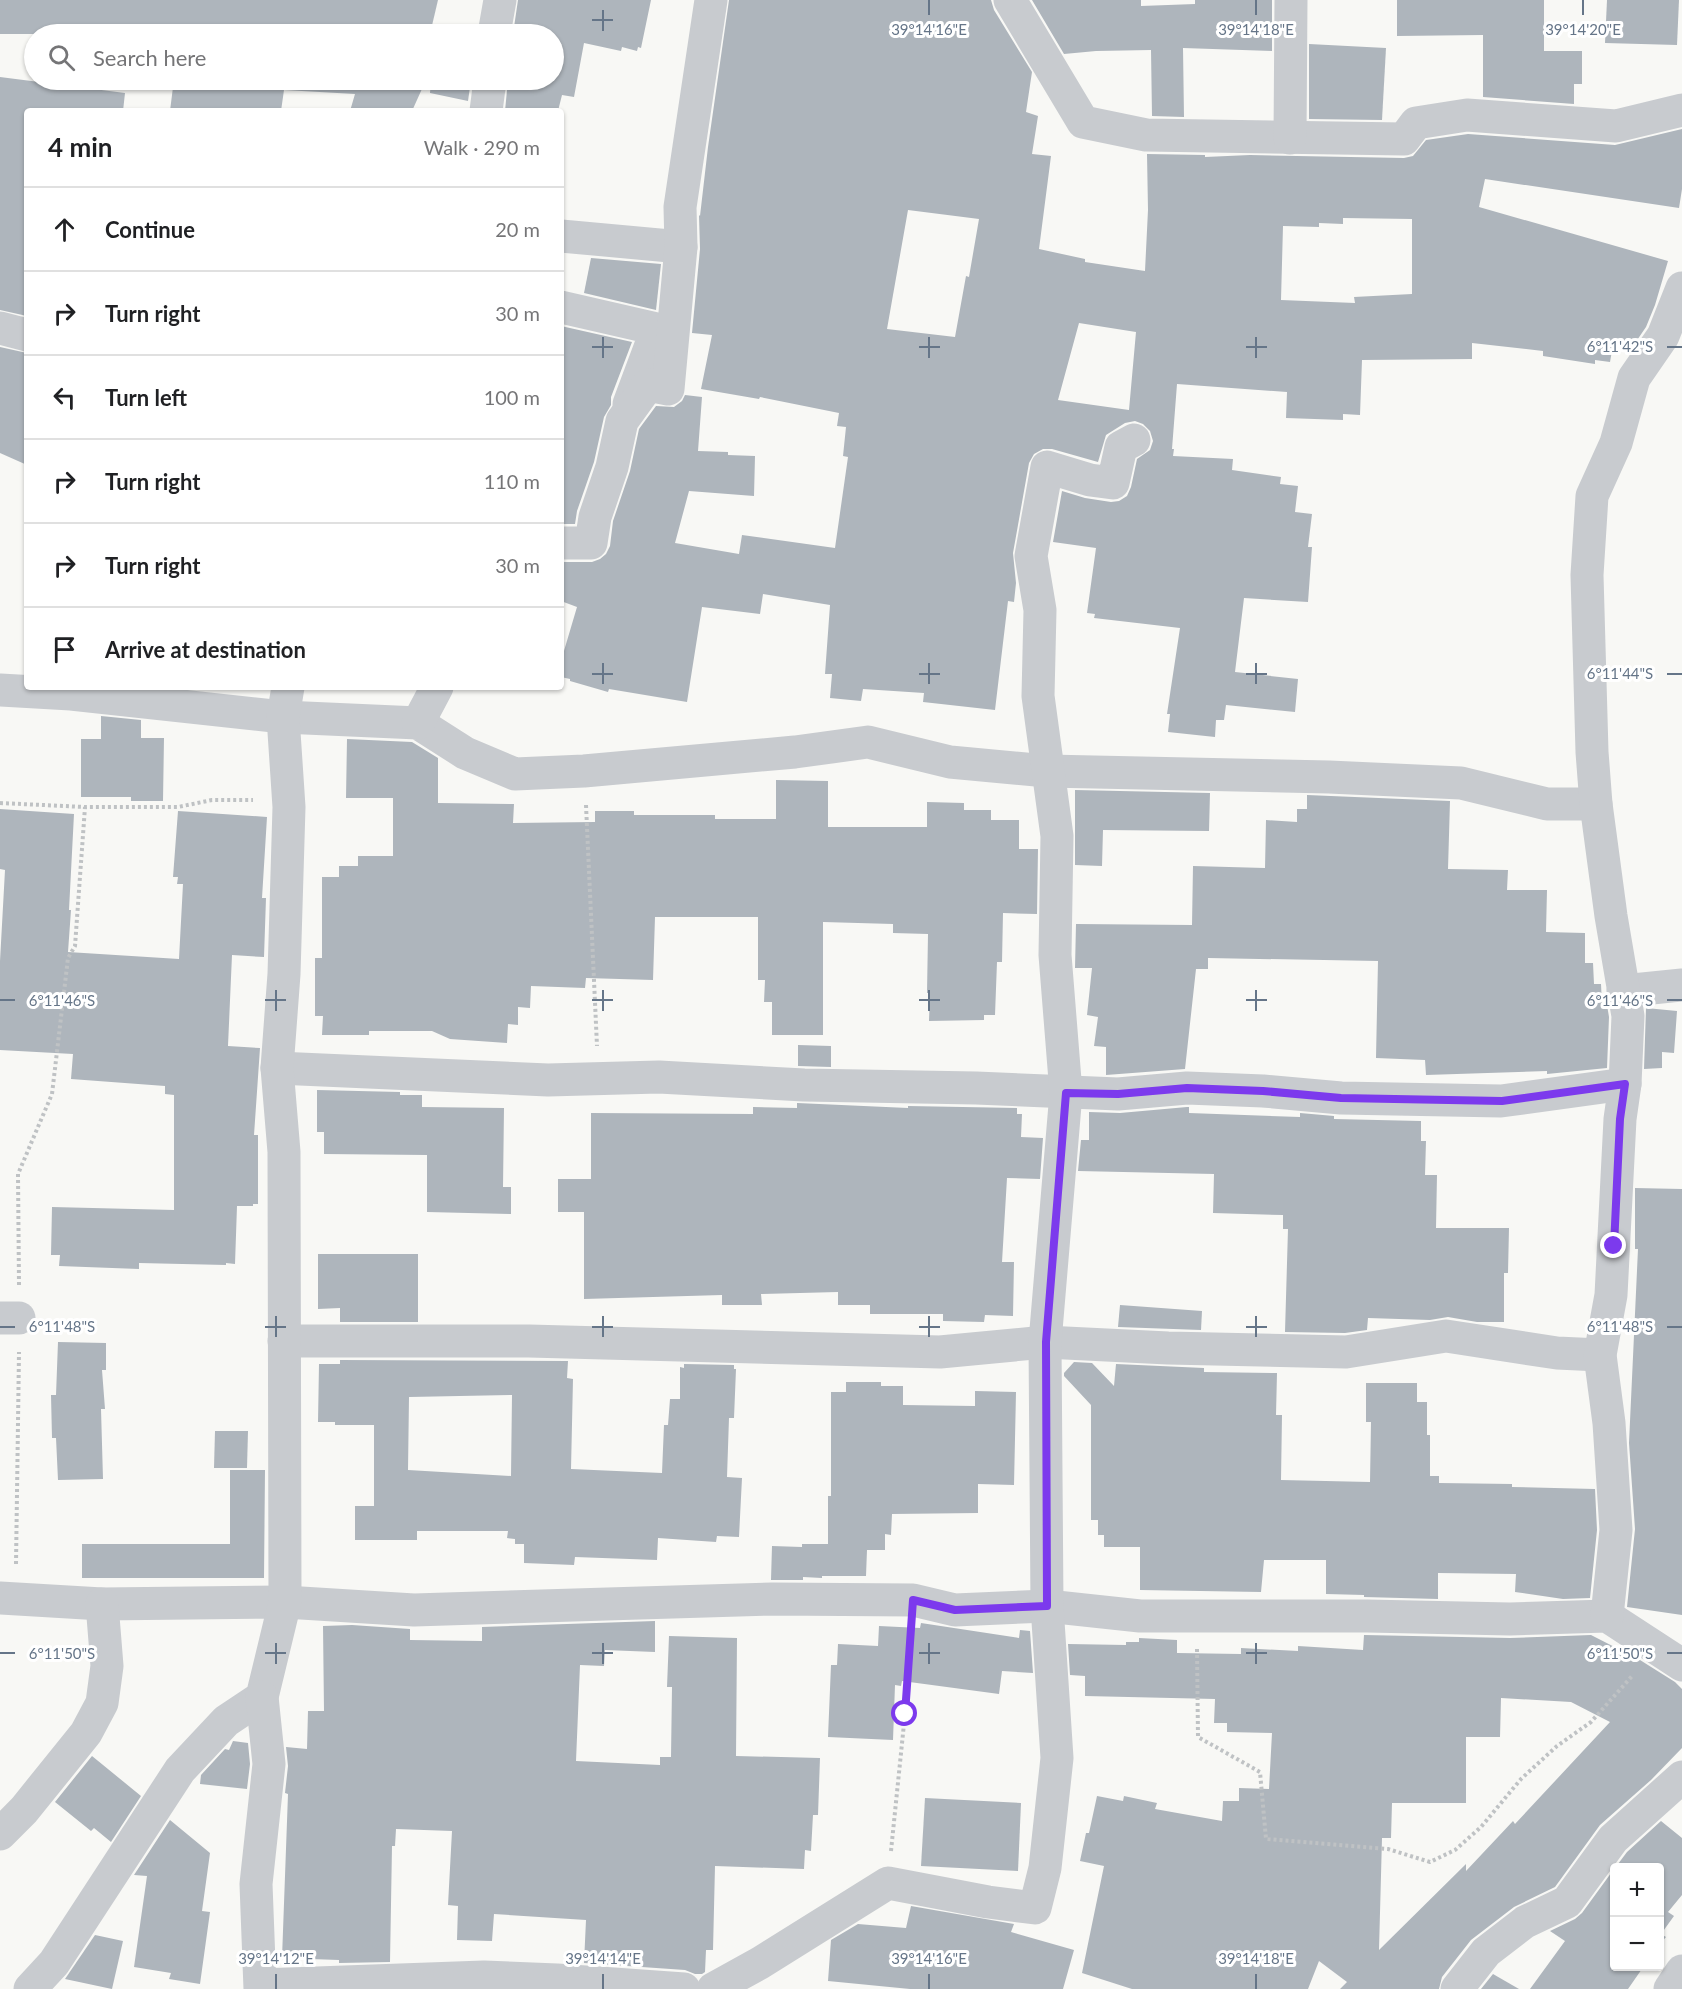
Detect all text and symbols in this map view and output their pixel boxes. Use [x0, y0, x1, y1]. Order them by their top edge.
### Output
text: 39°14'16"E [891, 20, 967, 38]
text: 39°14'18"E [1218, 20, 1294, 38]
text: 39°14'20"E [1545, 20, 1621, 38]
search box [24, 24, 564, 90]
icon: search [45, 41, 78, 74]
text: Search here [93, 44, 206, 71]
text: 4 min [48, 131, 112, 163]
text: Walk · 290 m [424, 135, 540, 159]
icon: ahead [48, 213, 81, 246]
text: Continue [105, 216, 195, 243]
text: 20 m [495, 217, 540, 241]
icon: right [48, 297, 81, 330]
text: Turn right [105, 300, 200, 327]
text: 30 m [495, 301, 540, 325]
text: 6°11'42"S [1587, 337, 1653, 355]
icon: left [48, 381, 81, 414]
text: Turn left [105, 384, 187, 411]
text: 100 m [484, 385, 540, 409]
icon: right [48, 465, 81, 498]
text: Turn right [105, 468, 200, 495]
text: 110 m [484, 469, 540, 493]
icon: right [48, 549, 81, 582]
text: Turn right [105, 552, 200, 579]
text: 30 m [495, 553, 540, 577]
icon: arrive [48, 633, 81, 666]
text: Arrive at destination [105, 636, 306, 663]
text: 6°11'44"S [1587, 664, 1653, 682]
text: 6°11'46"S [29, 991, 95, 1009]
text: 6°11'46"S [1587, 991, 1653, 1009]
route end [1600, 1232, 1626, 1258]
text: 6°11'48"S [29, 1317, 95, 1335]
text: 6°11'48"S [1587, 1317, 1653, 1335]
text: 6°11'50"S [29, 1644, 95, 1662]
text: 6°11'50"S [1587, 1644, 1653, 1662]
route start [891, 1700, 917, 1726]
map controls [1610, 1863, 1664, 1971]
button: + [1610, 1863, 1664, 1917]
button: − [1610, 1917, 1664, 1971]
text: 39°14'12"E [238, 1949, 314, 1967]
text: 39°14'14"E [565, 1949, 641, 1967]
text: 39°14'16"E [891, 1949, 967, 1967]
text: 39°14'18"E [1218, 1949, 1294, 1967]

